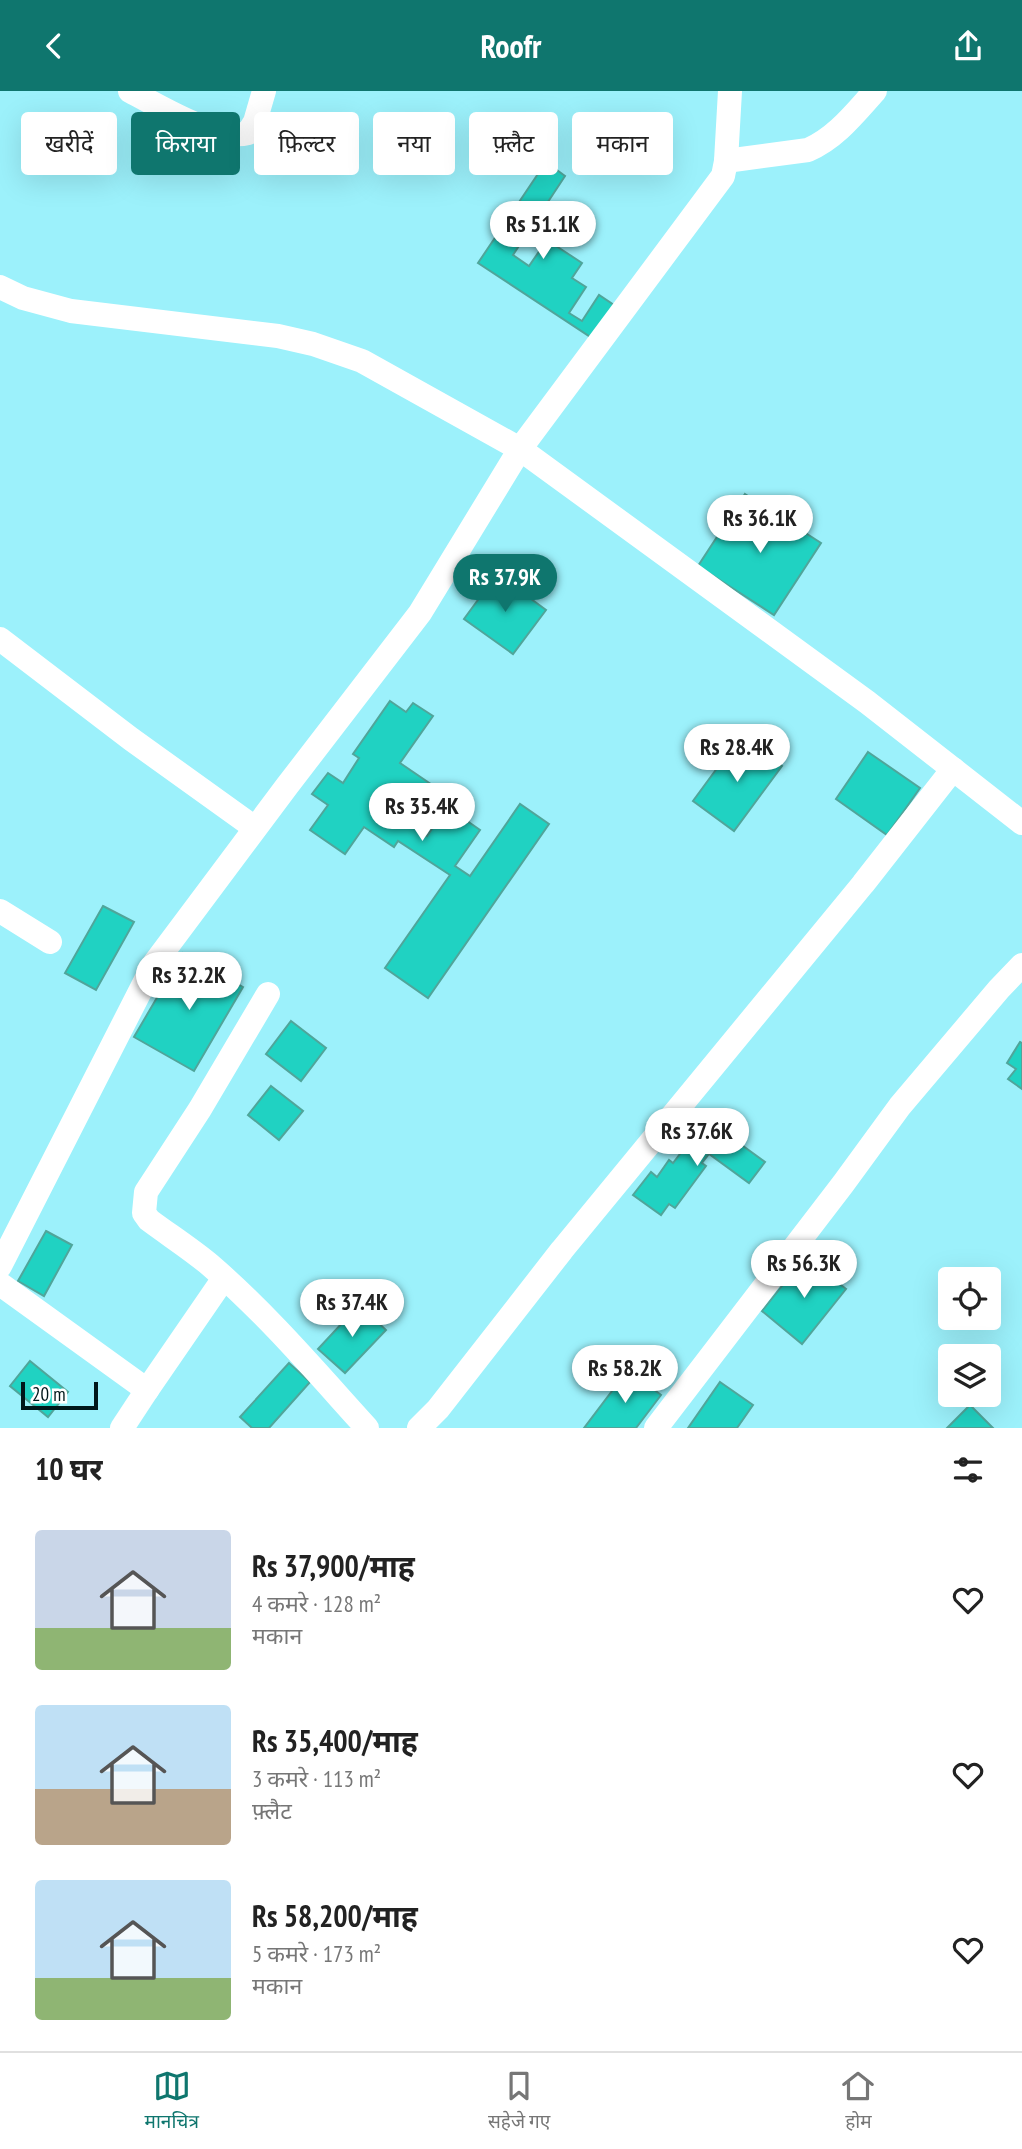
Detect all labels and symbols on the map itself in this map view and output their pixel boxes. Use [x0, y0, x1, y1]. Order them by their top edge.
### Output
pin: Rs 51.1K [471, 201, 615, 261]
pin: Rs 36.1K [688, 496, 832, 555]
pin: Rs 37.9K [433, 554, 577, 614]
pin: Rs 28.4K [665, 725, 809, 784]
pin: Rs 35.4K [350, 783, 494, 843]
pin: Rs 32.2K [117, 953, 261, 1012]
pin: Rs 37.6K [625, 1109, 769, 1168]
pin: Rs 56.3K [732, 1241, 876, 1300]
pin: Rs 37.4K [280, 1279, 424, 1339]
pin: Rs 58.2K [553, 1345, 697, 1405]
scale bar [21, 1379, 98, 1411]

